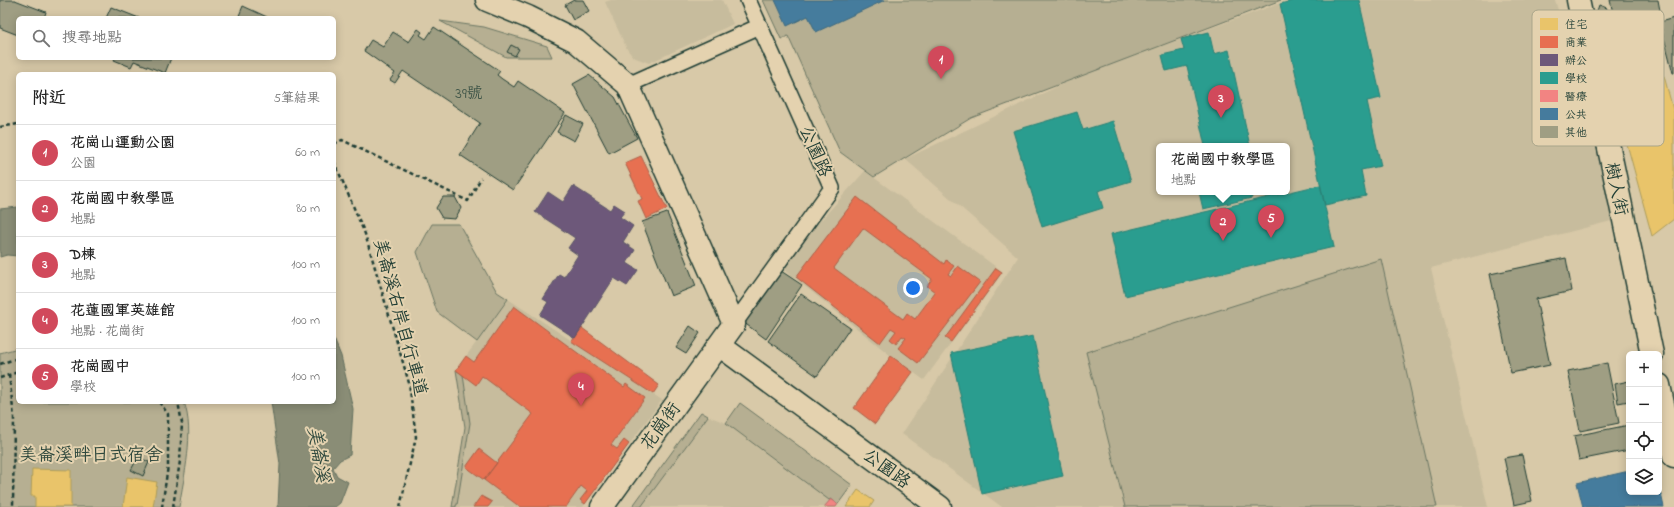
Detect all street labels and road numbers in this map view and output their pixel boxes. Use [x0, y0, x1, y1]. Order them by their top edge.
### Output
street label: 公園路 [791, 122, 837, 182]
street label: 樹人街 [1597, 160, 1633, 219]
street label: 美崙溪右岸自行車道 [366, 236, 433, 399]
street label: 花崗街 [635, 398, 688, 457]
street label: 公園路 [856, 443, 915, 496]

